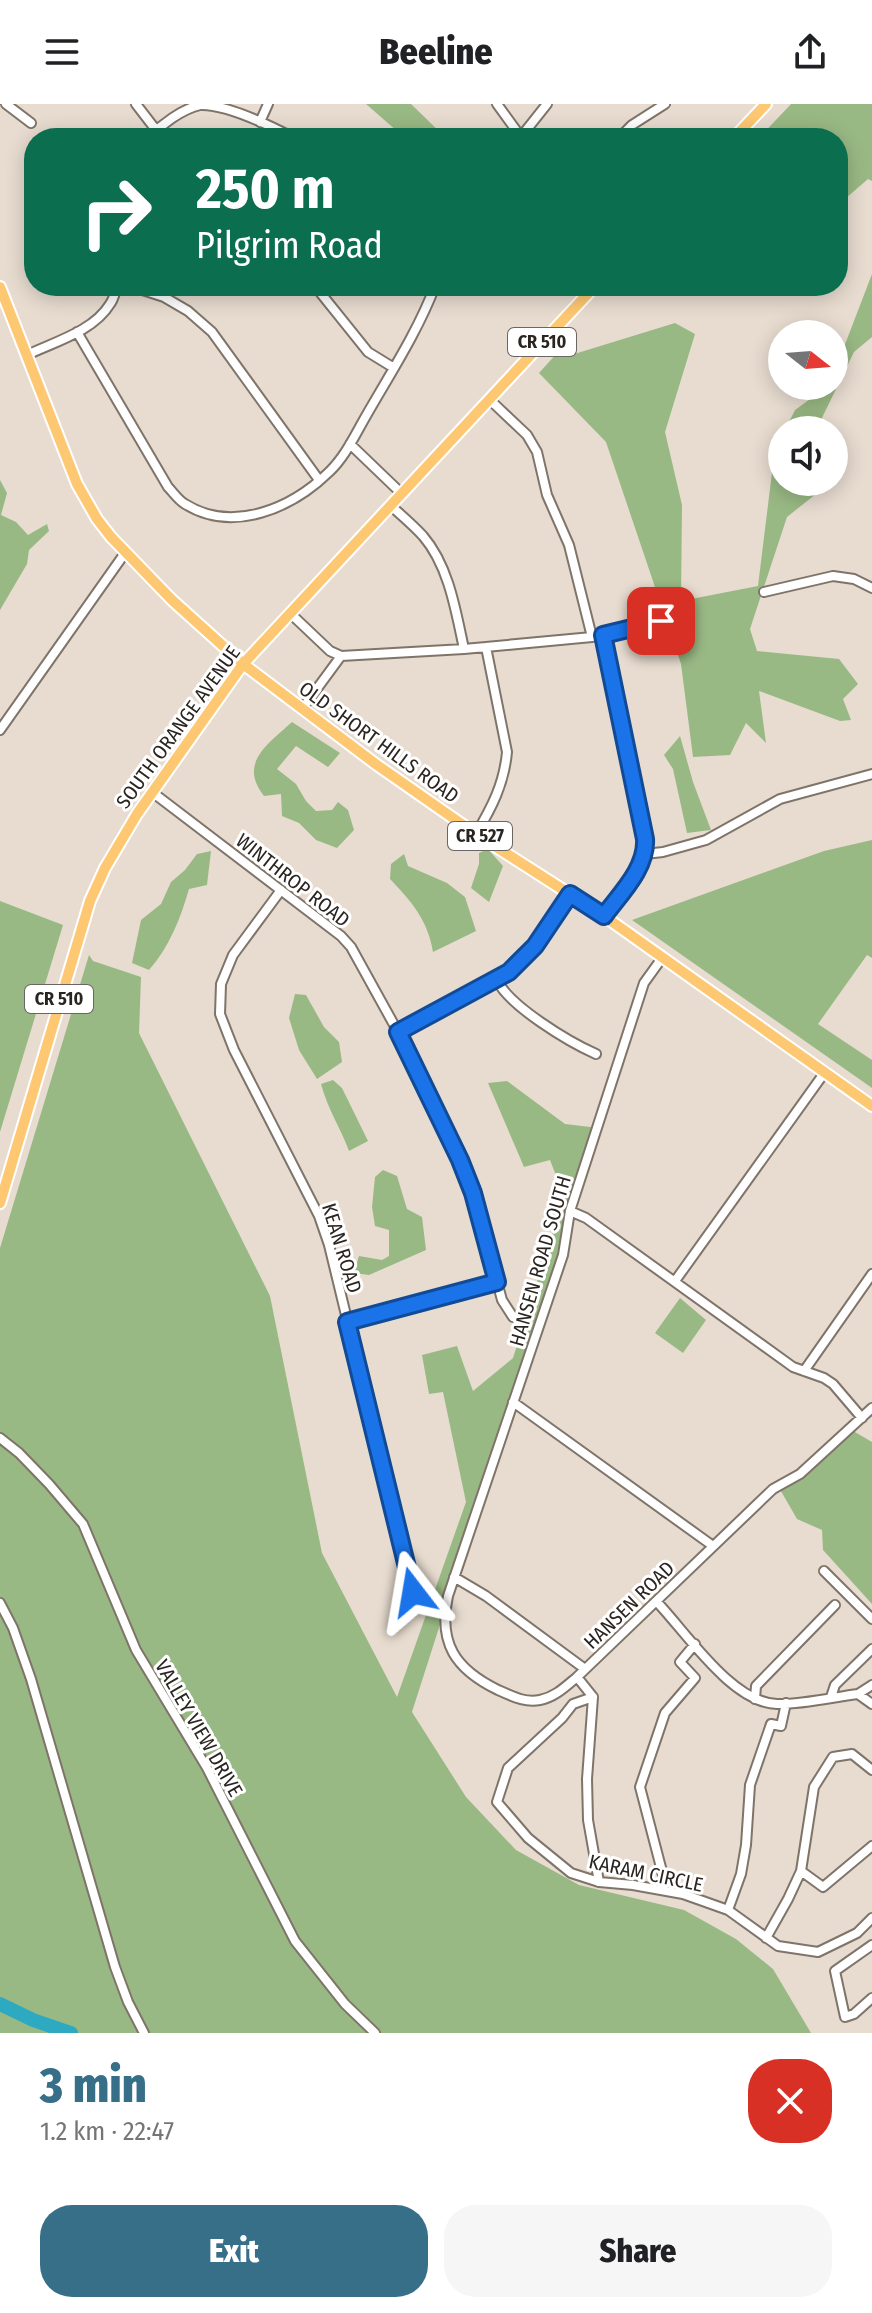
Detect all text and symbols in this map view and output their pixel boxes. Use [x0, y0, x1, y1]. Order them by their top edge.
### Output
icon: menu [40, 30, 84, 74]
text: Beeline [379, 30, 493, 74]
icon: share [788, 30, 832, 74]
text: 250 m [196, 156, 334, 223]
icon: right [64, 160, 168, 264]
text: Pilgrim Road [196, 224, 383, 268]
north arrow [768, 320, 848, 400]
map controls [768, 320, 848, 496]
road number: CR 510 [508, 328, 576, 356]
button: sound [768, 416, 848, 496]
pin [627, 587, 695, 655]
icon: arrive [639, 599, 683, 643]
street label: SOUTH ORANGE AVENUE [111, 641, 245, 813]
street label: OLD SHORT HILLS ROAD [295, 676, 463, 808]
road number: CR 527 [448, 822, 512, 850]
street label: WINTHROP ROAD [231, 828, 355, 932]
road number: CR 510 [25, 985, 93, 1013]
street label: HANSEN ROAD SOUTH [504, 1173, 576, 1349]
street label: KEAN ROAD [317, 1200, 367, 1296]
position arrow [371, 1550, 455, 1634]
street label: HANSEN ROAD [579, 1556, 679, 1654]
street label: VALLEY VIEW DRIVE [150, 1655, 248, 1801]
street label: KARAM CIRCLE [587, 1849, 705, 1897]
text: 3 min [40, 2057, 147, 2115]
button: close [748, 2059, 832, 2143]
text: 1.2 km · 22:47 [40, 2116, 174, 2147]
button: Exit [40, 2205, 428, 2297]
button: Share [444, 2205, 832, 2297]

